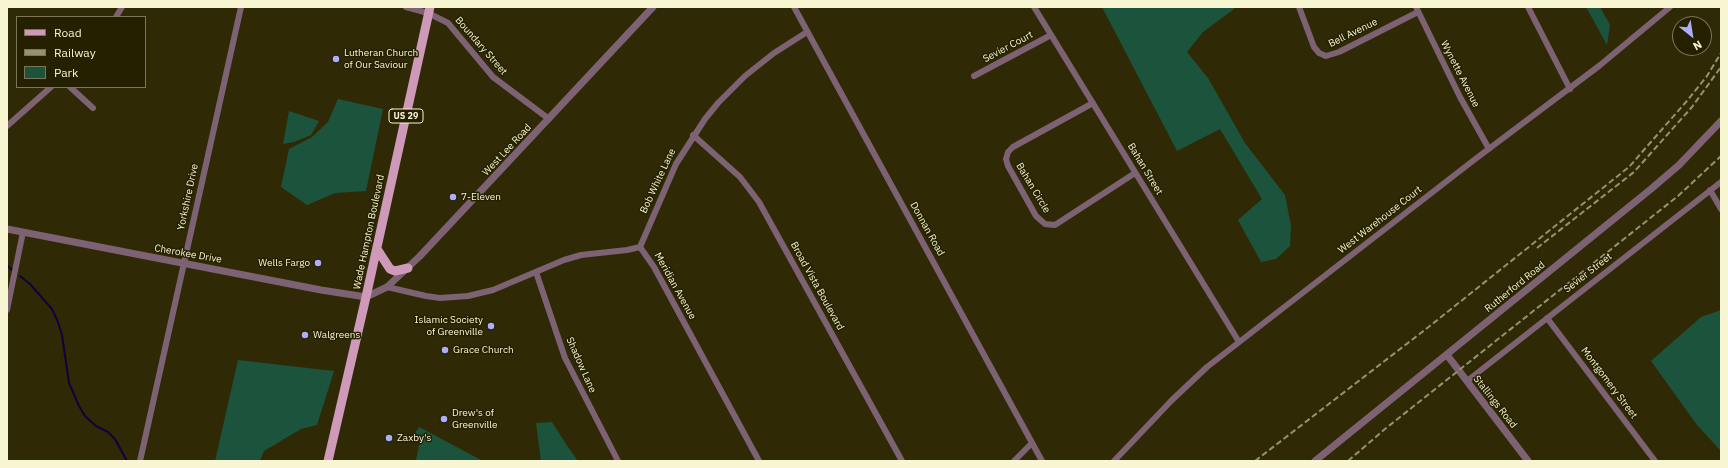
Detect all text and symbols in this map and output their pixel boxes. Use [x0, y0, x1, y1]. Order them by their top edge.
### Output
street label: Boundary Street [452, 14, 510, 78]
legend [16, 16, 146, 88]
street label: Bell Avenue [1326, 16, 1380, 50]
north arrow [1672, 16, 1712, 56]
text: Road [54, 25, 82, 40]
street label: Sevier Court [981, 29, 1035, 65]
text: N [1691, 37, 1704, 54]
street label: Wynette Avenue [1438, 39, 1482, 109]
text: Railway [54, 45, 96, 60]
place label: Lutheran Church of Our Saviour [344, 47, 418, 70]
marker: Lutheran Church of Our Saviour [331, 54, 341, 64]
text: Park [54, 65, 78, 80]
road number: US 29 [389, 109, 423, 123]
street label: West Lee Road [480, 122, 534, 178]
street label: Bahan Street [1125, 141, 1165, 197]
street label: Bob White Lane [638, 147, 678, 215]
street label: Bahan Circle [1013, 161, 1053, 215]
street label: Yorkshire Drive [175, 163, 201, 231]
street label: Wade Hampton Boulevard [351, 173, 387, 291]
street label: West Warehouse Court [1336, 184, 1424, 256]
place label: 7-Eleven [461, 191, 501, 203]
marker: 7-Eleven [448, 192, 458, 202]
street label: Donnan Road [907, 200, 947, 258]
street label: Broad Vista Boulevard [788, 240, 846, 332]
street label: Cherokee Drive [153, 242, 223, 266]
street label: Meridian Avenue [652, 250, 698, 322]
street label: Sevier Street [1562, 251, 1614, 295]
place label: Wells Fargo [258, 257, 310, 269]
marker: Wells Fargo [313, 258, 323, 268]
street label: Rutherford Road [1482, 259, 1548, 315]
place label: Islamic Society of Greenville [415, 314, 483, 338]
marker: Islamic Society of Greenville [486, 321, 496, 331]
place label: Walgreens [313, 329, 360, 341]
marker: Walgreens [300, 330, 310, 340]
street label: Shadow Lane [563, 335, 599, 395]
place label: Grace Church [453, 344, 514, 356]
marker: Grace Church [440, 345, 450, 355]
street label: Montgomery Street [1578, 345, 1640, 421]
street label: Stallings Road [1471, 373, 1519, 431]
place label: Drew's of Greenville [452, 407, 497, 430]
marker: Drew's of Greenville [439, 414, 449, 424]
place label: Zaxby's [397, 432, 431, 444]
marker: Zaxby's [384, 433, 394, 443]

